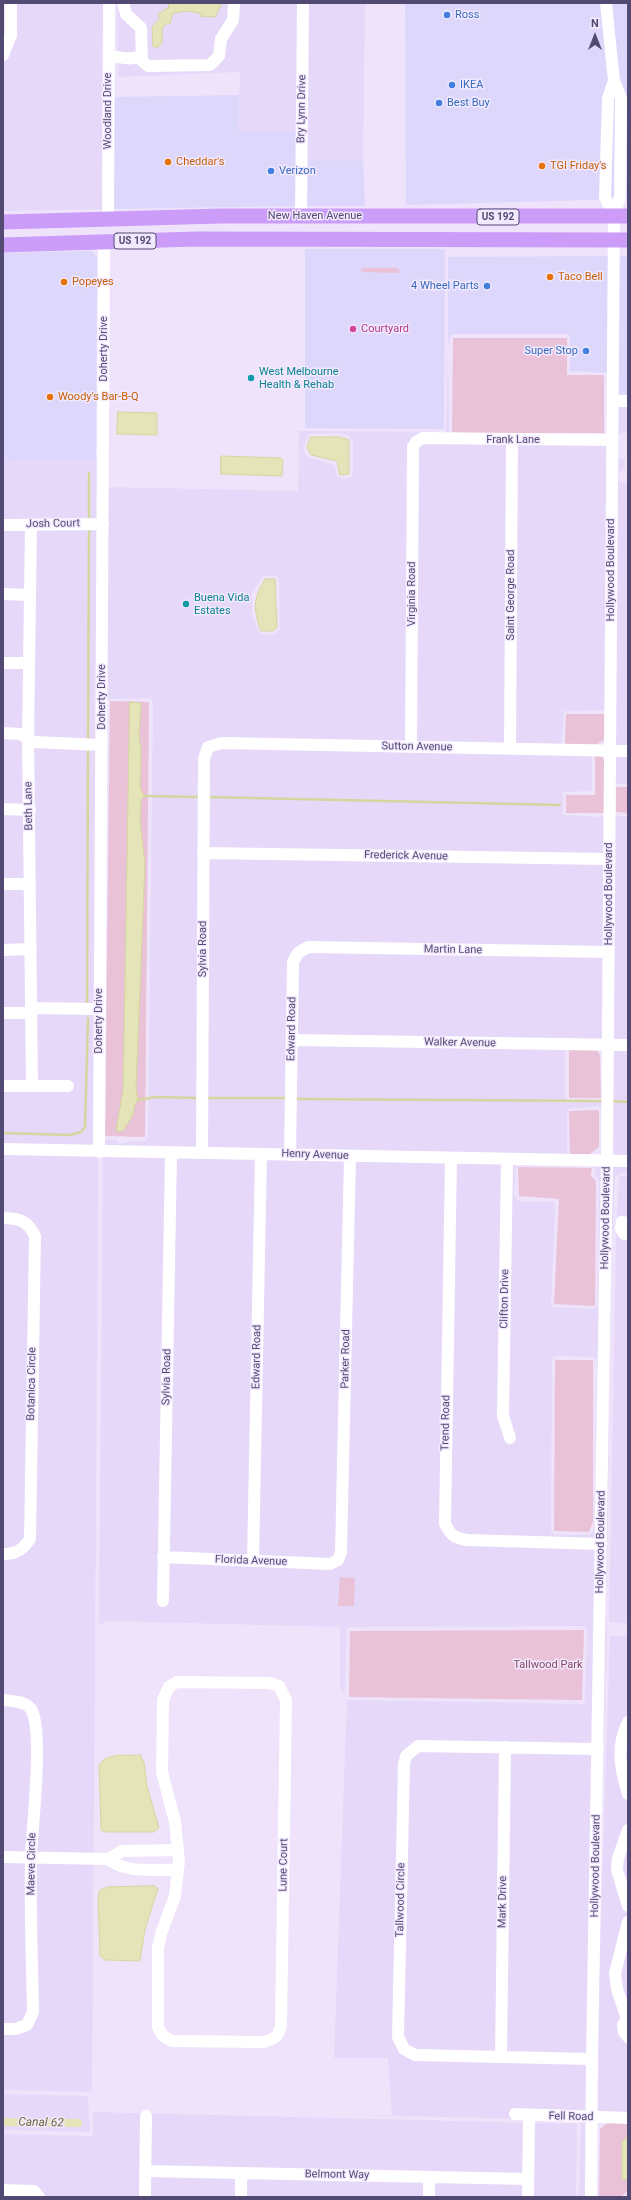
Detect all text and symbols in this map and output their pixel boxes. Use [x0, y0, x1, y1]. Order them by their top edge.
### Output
place label: Ross [455, 8, 479, 22]
marker: Ross [442, 10, 452, 20]
north arrow [575, 16, 615, 56]
text: N [591, 17, 599, 30]
street label: Woodland Drive [101, 73, 115, 149]
street label: Bry Lynn Drive [295, 75, 309, 143]
place label: IKEA [460, 78, 483, 92]
marker: IKEA [447, 80, 457, 90]
place label: Best Buy [447, 96, 490, 110]
marker: Best Buy [434, 98, 444, 108]
place label: Cheddar's [176, 155, 224, 169]
marker: Cheddar's [163, 157, 173, 167]
place label: TGI Friday's [550, 159, 607, 173]
marker: TGI Friday's [537, 161, 547, 171]
place label: Verizon [279, 164, 316, 178]
marker: Verizon [266, 166, 276, 176]
street label: New Haven Avenue [268, 209, 362, 223]
road number: US 192 [477, 209, 519, 225]
road number: US 192 [114, 233, 156, 249]
place label: Taco Bell [558, 270, 603, 284]
marker: Taco Bell [545, 272, 555, 282]
place label: Popeyes [72, 275, 114, 289]
marker: Popeyes [59, 277, 69, 287]
place label: 4 Wheel Parts [411, 279, 479, 293]
marker: 4 Wheel Parts [482, 281, 492, 291]
street label: Doherty Drive [97, 316, 111, 382]
place label: Courtyard [361, 322, 409, 336]
marker: Courtyard [348, 324, 358, 334]
place label: Super Stop [524, 344, 578, 358]
marker: Super Stop [581, 346, 591, 356]
place label: West Melbourne Health & Rehab [259, 365, 339, 391]
marker: West Melbourne Health & Rehab [246, 373, 256, 383]
place label: Woody's Bar-B-Q [58, 390, 139, 404]
marker: Woody's Bar-B-Q [45, 392, 55, 402]
street label: Frank Lane [486, 433, 540, 447]
street label: Josh Court [26, 517, 80, 531]
street label: Hollywood Boulevard [604, 518, 618, 622]
street label: Saint George Road [504, 550, 518, 640]
street label: Virginia Road [405, 562, 419, 626]
place label: Buena Vida Estates [194, 591, 249, 617]
marker: Buena Vida Estates [181, 599, 191, 609]
street label: Doherty Drive [95, 664, 109, 730]
street label: Sutton Avenue [382, 740, 452, 754]
street label: Beth Lane [22, 781, 36, 831]
street label: Hollywood Boulevard [602, 842, 616, 946]
street label: Frederick Avenue [364, 849, 448, 863]
street label: Sylvia Road [196, 921, 210, 977]
street label: Martin Lane [424, 943, 482, 957]
street label: Doherty Drive [92, 988, 106, 1054]
street label: Edward Road [285, 997, 299, 1061]
street label: Walker Avenue [424, 1036, 496, 1050]
street label: Henry Avenue [281, 1147, 349, 1163]
street label: Hollywood Boulevard [599, 1166, 613, 1270]
street label: Clifton Drive [498, 1269, 512, 1329]
street label: Edward Road [250, 1325, 264, 1389]
street label: Parker Road [339, 1329, 353, 1389]
street label: Botanica Circle [25, 1347, 39, 1421]
street label: Sylvia Road [160, 1349, 174, 1405]
street label: Trend Road [439, 1395, 453, 1451]
street label: Hollywood Boulevard [594, 1490, 608, 1594]
street label: Florida Avenue [215, 1553, 287, 1569]
park label: Tallwood Park [513, 1658, 583, 1672]
street label: Hollywood Boulevard [589, 1814, 603, 1918]
street label: Maeve Circle [25, 1832, 39, 1896]
street label: Lune Court [277, 1838, 291, 1892]
street label: Tallwood Circle [394, 1863, 408, 1937]
street label: Mark Drive [496, 1876, 510, 1928]
street label: Fell Road [548, 2110, 594, 2124]
water label: Canal 62 [18, 2115, 64, 2131]
street label: Belmont Way [305, 2168, 369, 2182]

